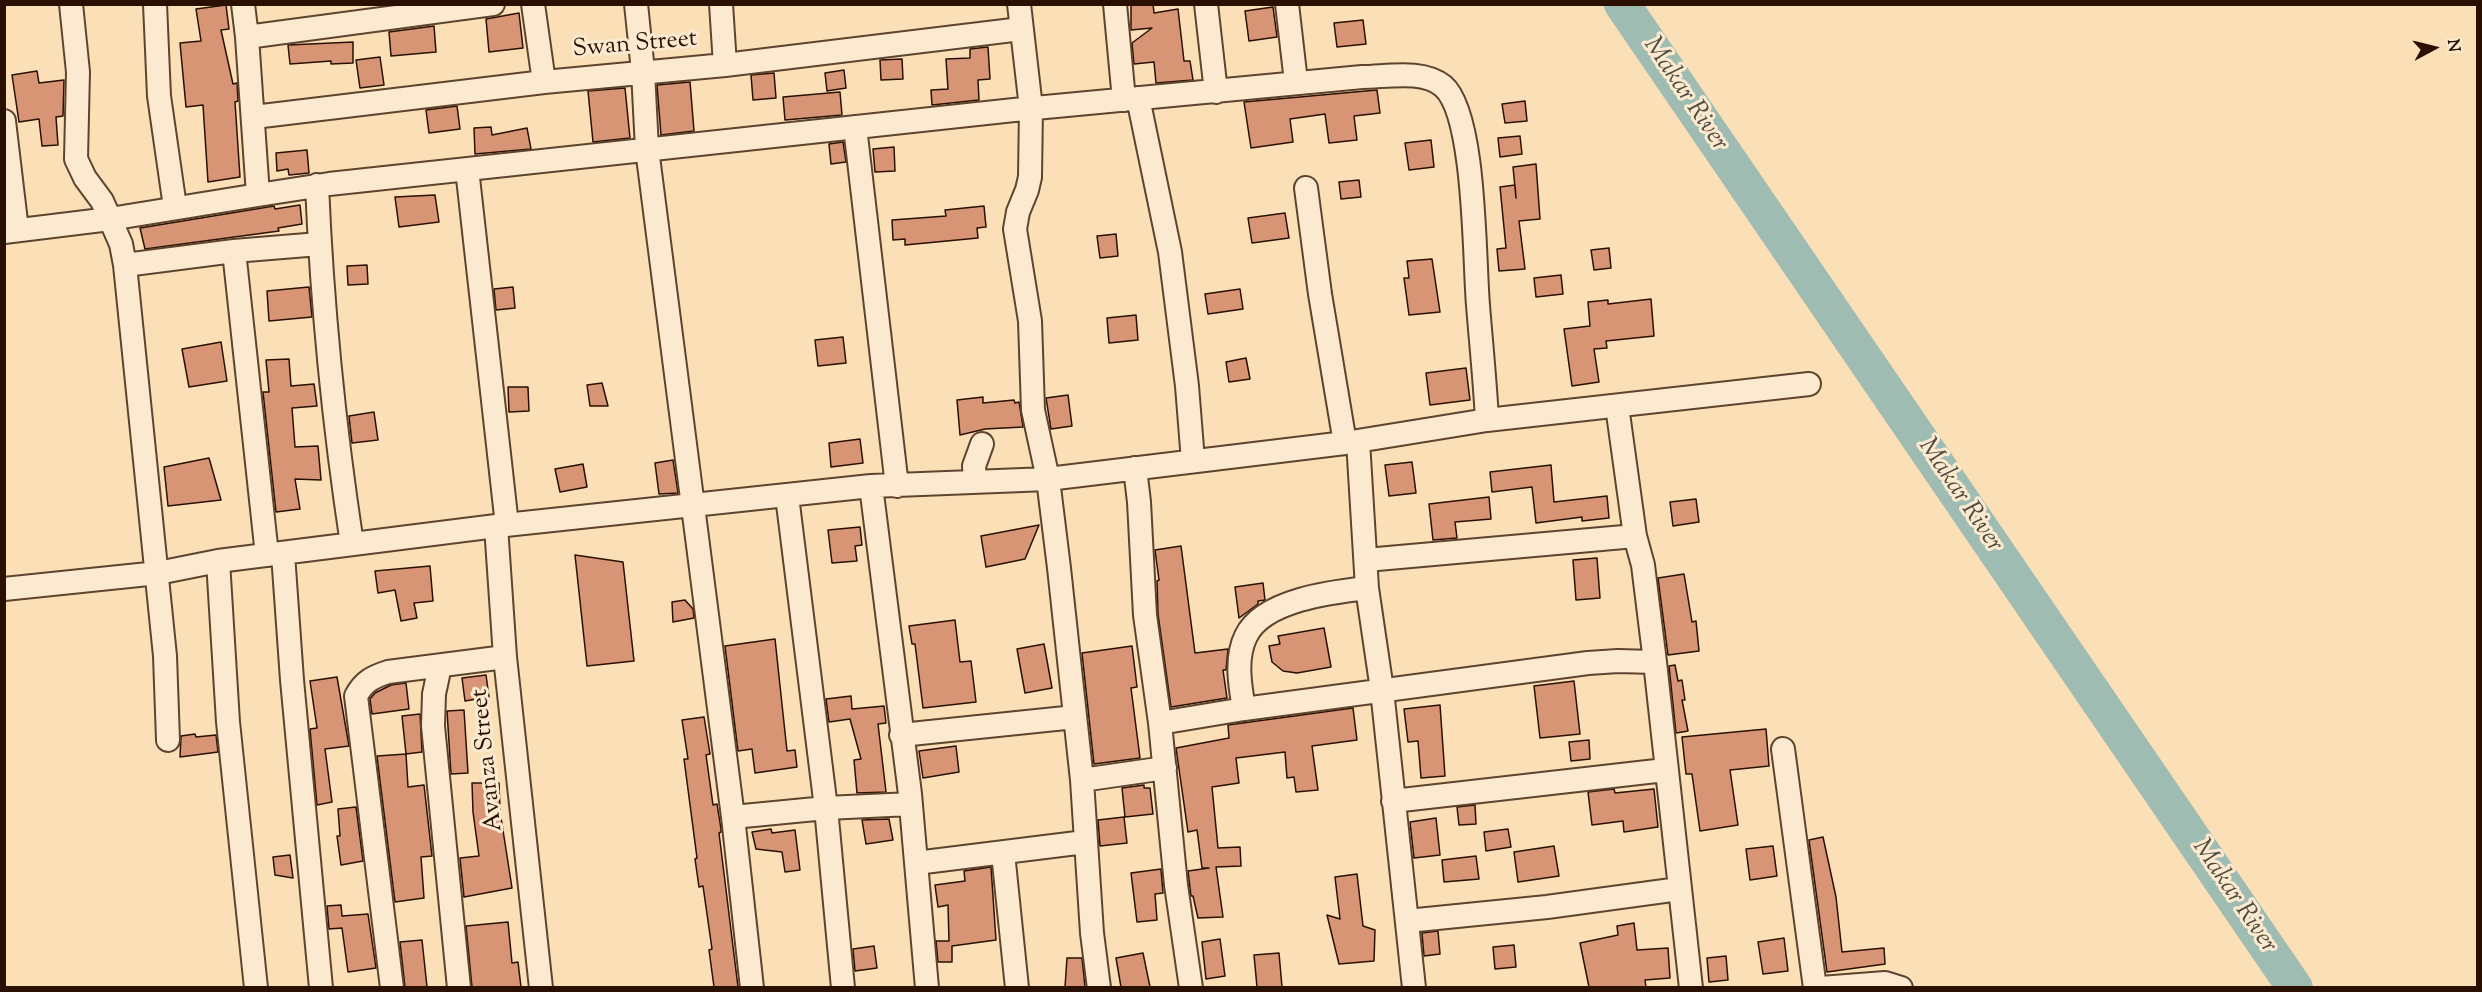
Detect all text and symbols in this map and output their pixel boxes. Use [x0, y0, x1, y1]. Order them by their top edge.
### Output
north arrow [2404, 18, 2464, 78]
street label: Swan Street [572, 26, 698, 66]
water label: Makar River [1635, 32, 1733, 158]
text: N [2440, 38, 2465, 53]
water label: Makar River [1910, 433, 2008, 559]
street label: Avanza Street [467, 687, 511, 833]
water label: Makar River [2184, 834, 2282, 960]

